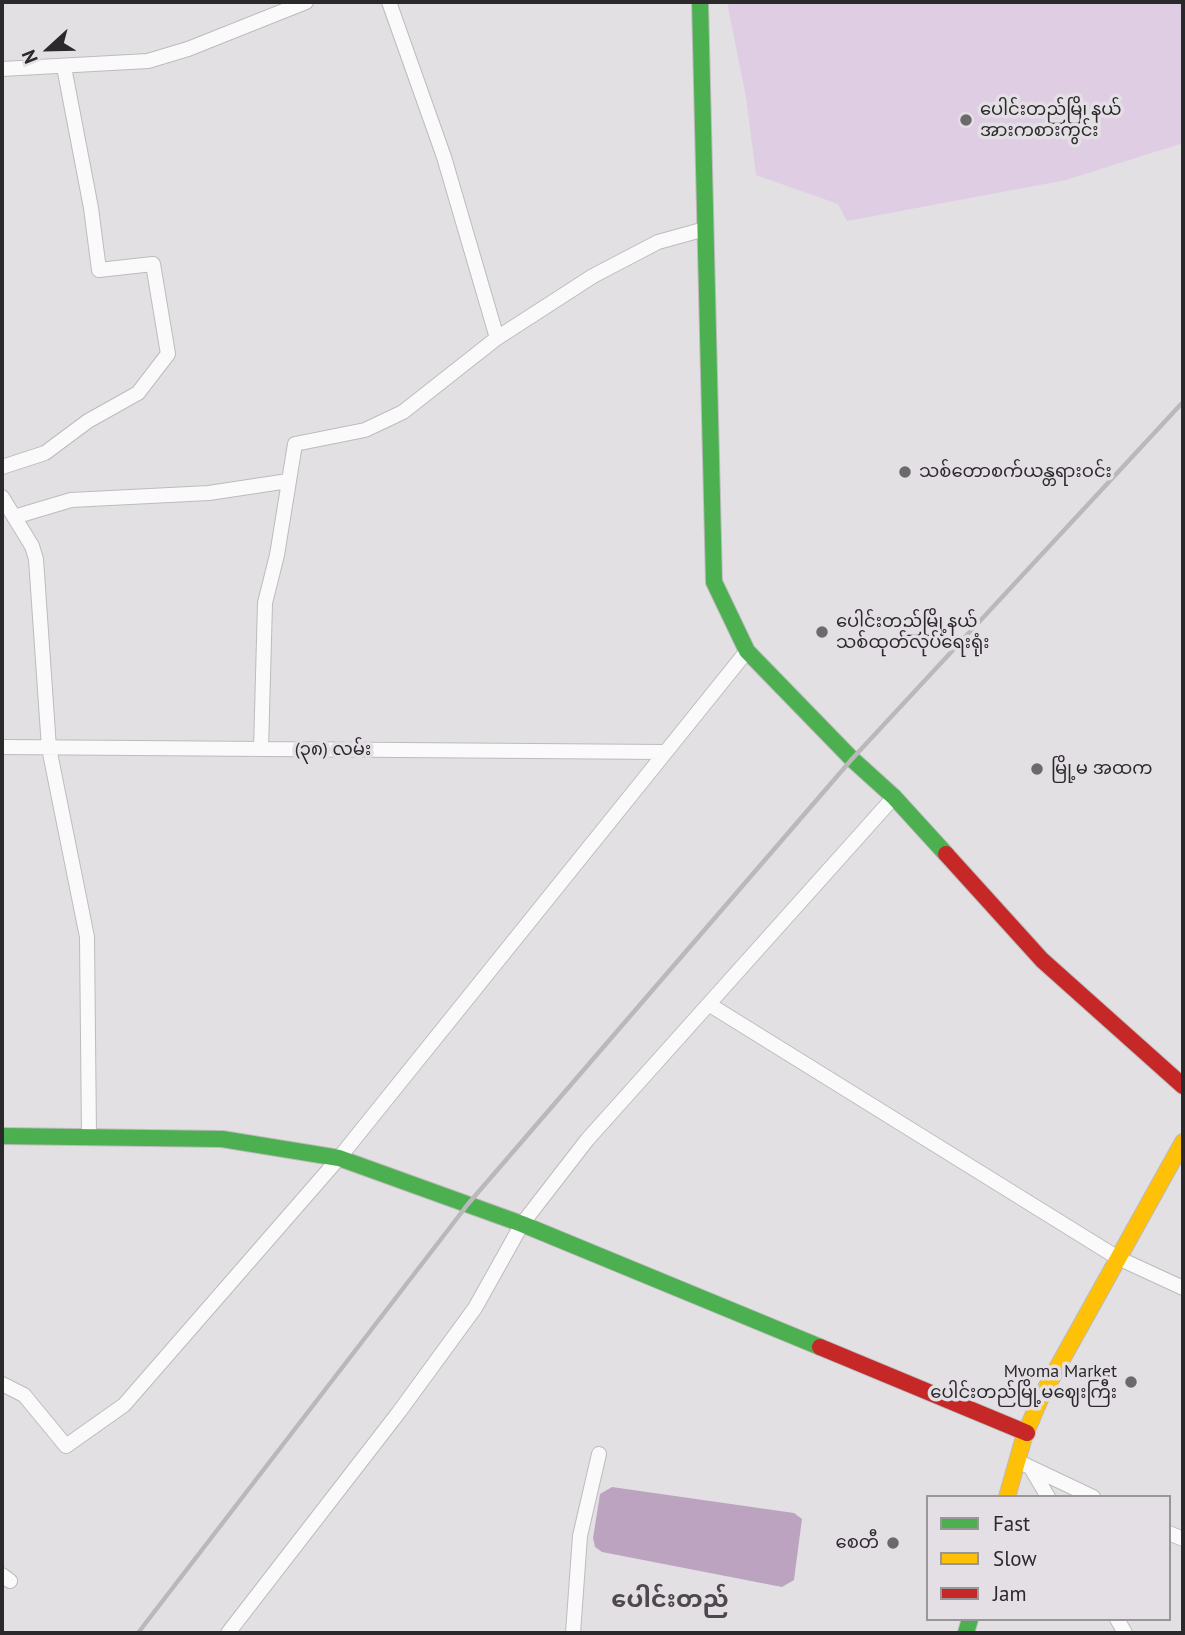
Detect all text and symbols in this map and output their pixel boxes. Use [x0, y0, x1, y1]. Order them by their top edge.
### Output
north arrow [14, 14, 84, 84]
text: N [16, 47, 43, 67]
place label: ‌ပေါင်းတည်မြို့နယ် အားကစားကွင်း [980, 99, 1121, 142]
marker: ‌ပေါင်းတည်မြို့နယ် အားကစားကွင်း [958, 112, 974, 128]
place label: သစ်တောစက်ယန္တရားဝင်း [919, 461, 1112, 483]
marker: သစ်တောစက်ယန္တရားဝင်း [897, 464, 913, 480]
place label: ပေါင်းတည်မြို့နယ် သစ်ထုတ်လုပ်ရေးရုံး [836, 611, 990, 654]
marker: ပေါင်းတည်မြို့နယ် သစ်ထုတ်လုပ်ရေးရုံး [814, 624, 830, 640]
street label: (၃၈) လမ်း [295, 739, 371, 761]
place label: မြို့မ အထက [1051, 758, 1152, 780]
marker: မြို့မ အထက [1029, 761, 1045, 777]
place label: Myoma Market ပေါင်းတည်မြို့မဈေးကြီး [930, 1361, 1117, 1404]
marker: Myoma Market ပေါင်းတည်မြို့မဈေးကြီး [1123, 1374, 1139, 1390]
legend [926, 1495, 1171, 1621]
text: Fast [993, 1510, 1030, 1537]
place label: စေတီ [836, 1532, 879, 1554]
marker: စေတီ [885, 1535, 901, 1551]
text: Slow [993, 1545, 1037, 1572]
text: Jam [993, 1580, 1027, 1607]
district label: ပေါင်းတည် [611, 1586, 729, 1614]

